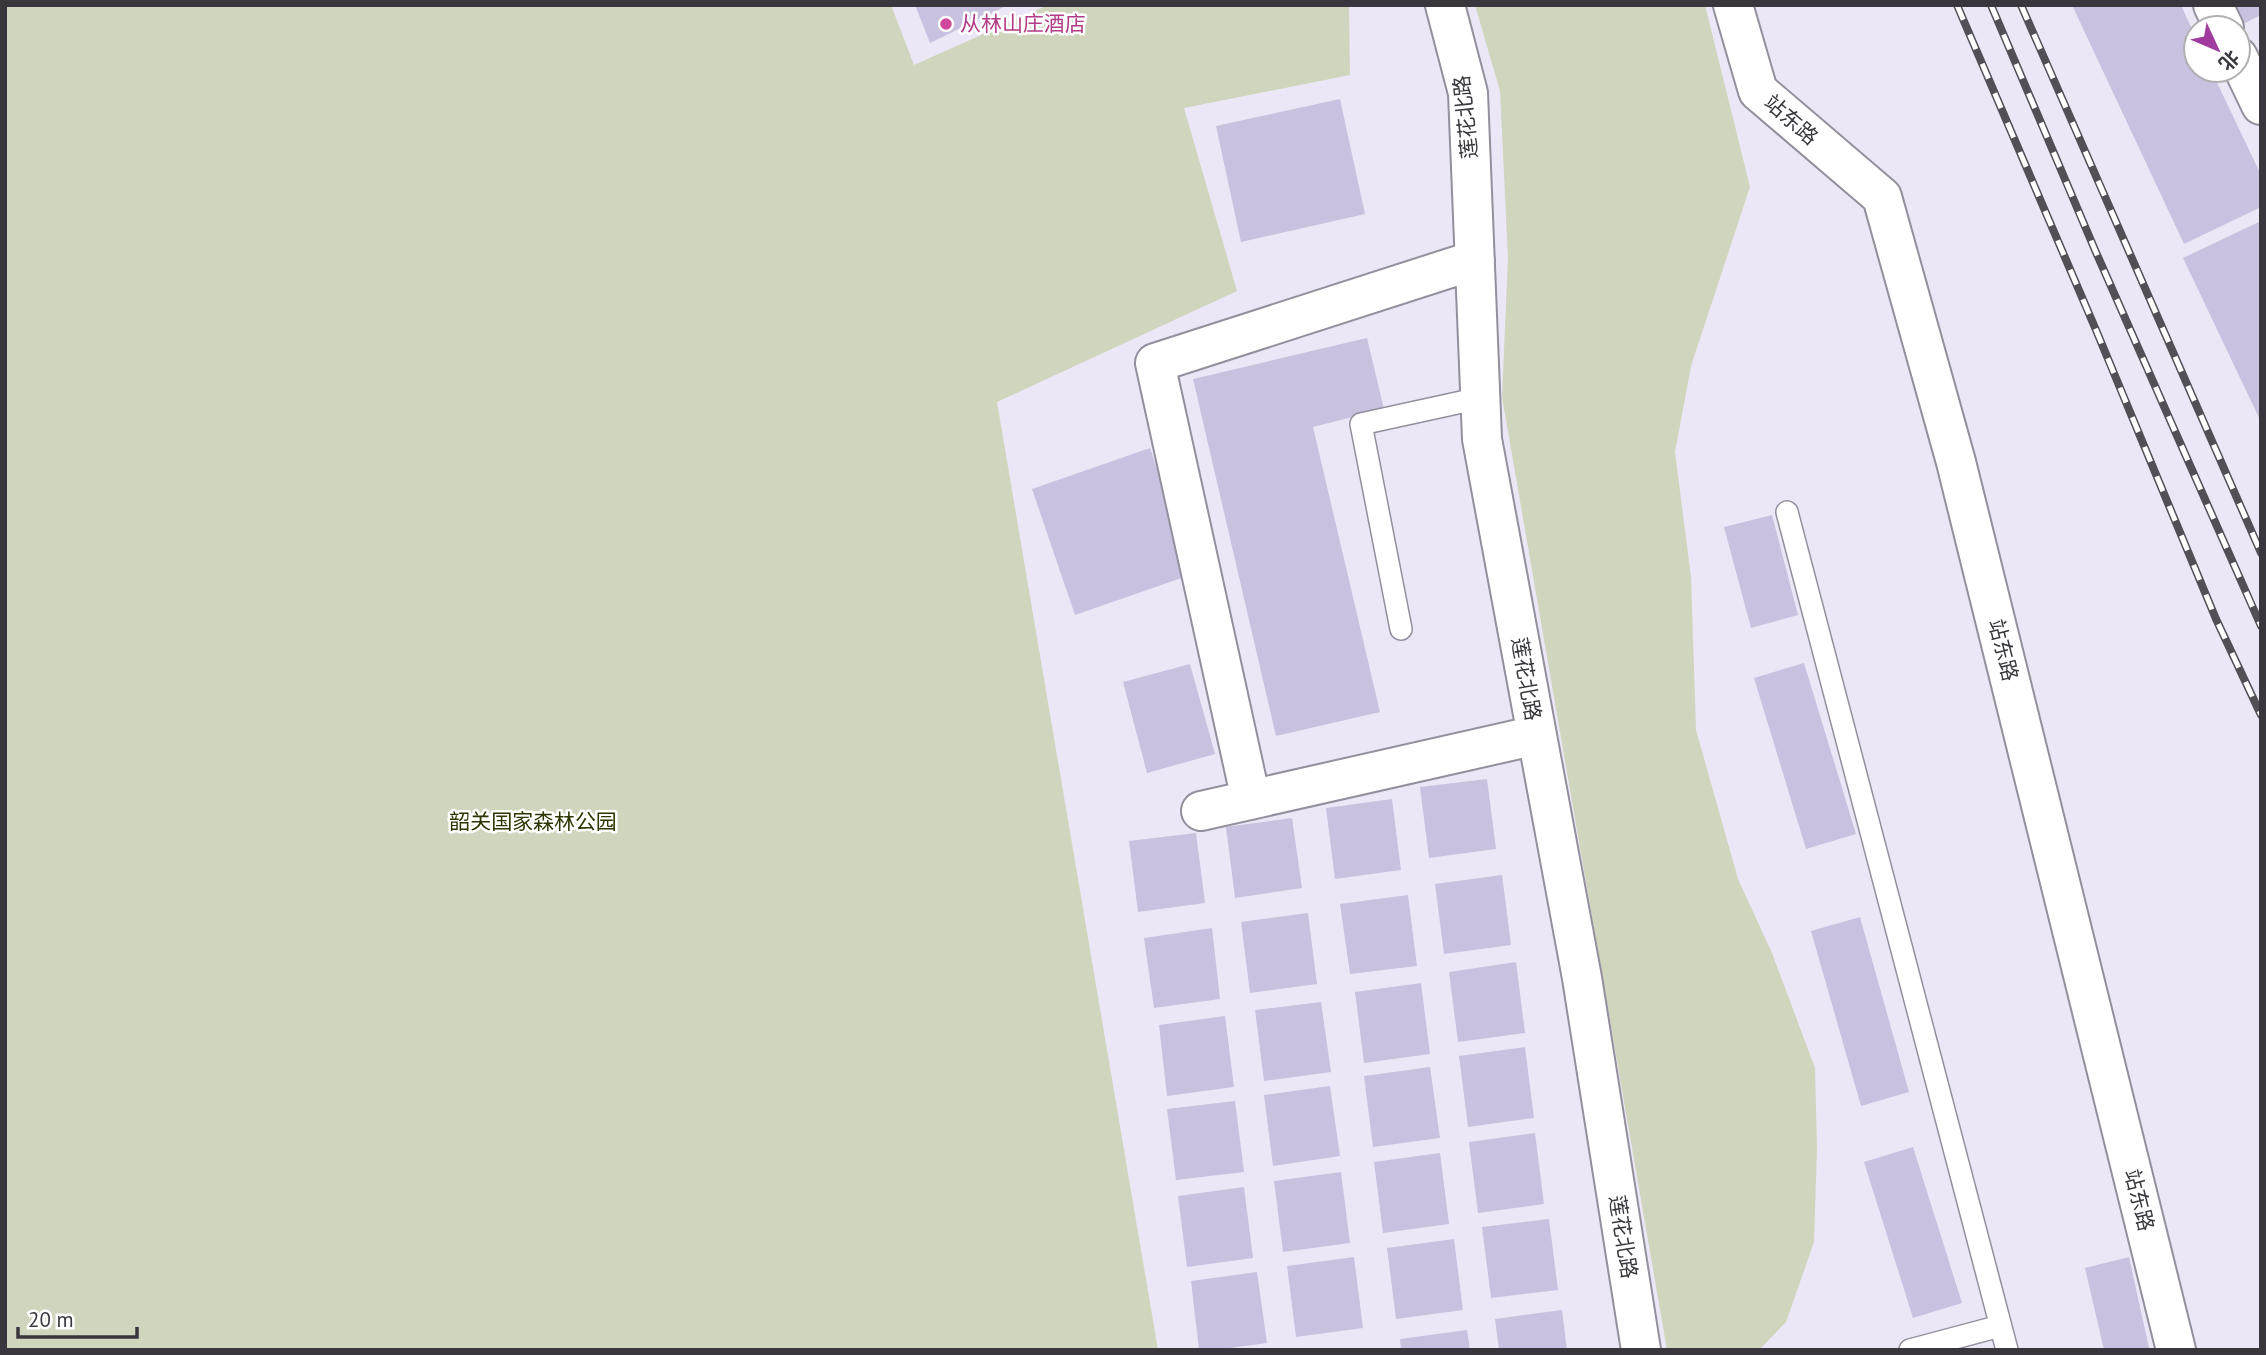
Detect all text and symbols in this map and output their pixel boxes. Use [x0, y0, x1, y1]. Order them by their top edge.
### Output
place label: 从林山庄酒店 [960, 10, 1086, 37]
north arrow [2182, 14, 2252, 84]
marker: 从林山庄酒店 [938, 16, 954, 32]
text: 北 [2214, 46, 2244, 76]
street label: 莲花北路 [1448, 74, 1483, 160]
street label: 站东路 [1759, 89, 1824, 150]
street label: 站东路 [1983, 616, 2024, 684]
street label: 莲花北路 [1506, 635, 1547, 723]
park label: 韶关国家森林公园 [449, 808, 617, 835]
street label: 站东路 [2119, 1166, 2160, 1234]
street label: 莲花北路 [1604, 1193, 1643, 1281]
scale bar [18, 1296, 136, 1340]
text: 20 m [28, 1306, 74, 1333]

